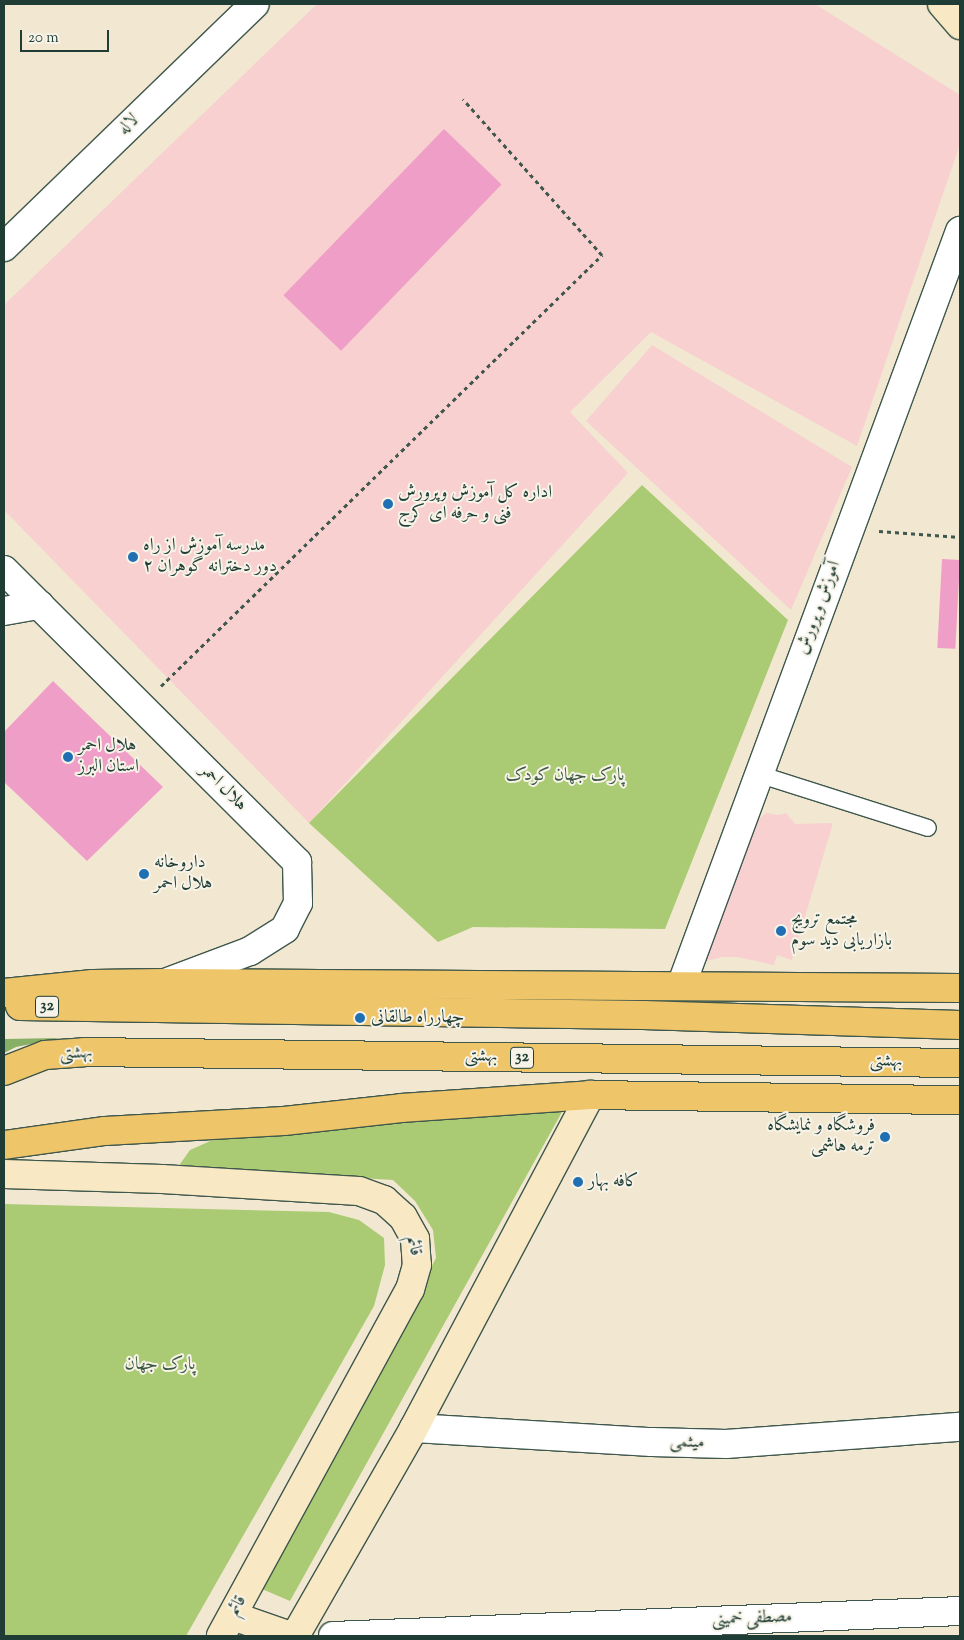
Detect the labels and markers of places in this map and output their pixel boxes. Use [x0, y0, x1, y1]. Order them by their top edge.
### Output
place label: اداره کل آموزش وپرورش فنی و حرفه ای کرج [398, 483, 552, 526]
marker: اداره کل آموزش وپرورش فنی و حرفه ای کرج [382, 498, 394, 510]
place label: مدرسه آموزش از راه دور دخترانه گوهران ۲ [143, 536, 277, 578]
marker: مدرسه آموزش از راه دور دخترانه گوهران ۲ [127, 551, 139, 563]
place label: هلال احمر استان البرز [78, 736, 139, 779]
marker: هلال احمر استان البرز [62, 751, 74, 763]
place label: داروخانه هلال احمر [154, 853, 212, 896]
marker: داروخانه هلال احمر [138, 868, 150, 880]
place label: مجتمع ترویج بازاریابی دید سوم [791, 910, 892, 952]
marker: مجتمع ترویج بازاریابی دید سوم [775, 925, 787, 937]
place label: چهارراه طالقانی [371, 1007, 464, 1029]
marker: چهارراه طالقانی [353, 1011, 367, 1025]
place label: فروشگاه و نمايشگاه ترمه هاشمى [767, 1116, 875, 1158]
marker: فروشگاه و نمايشگاه ترمه هاشمى [879, 1131, 891, 1143]
place label: کافه بهار [588, 1171, 639, 1193]
marker: کافه بهار [572, 1176, 584, 1188]

